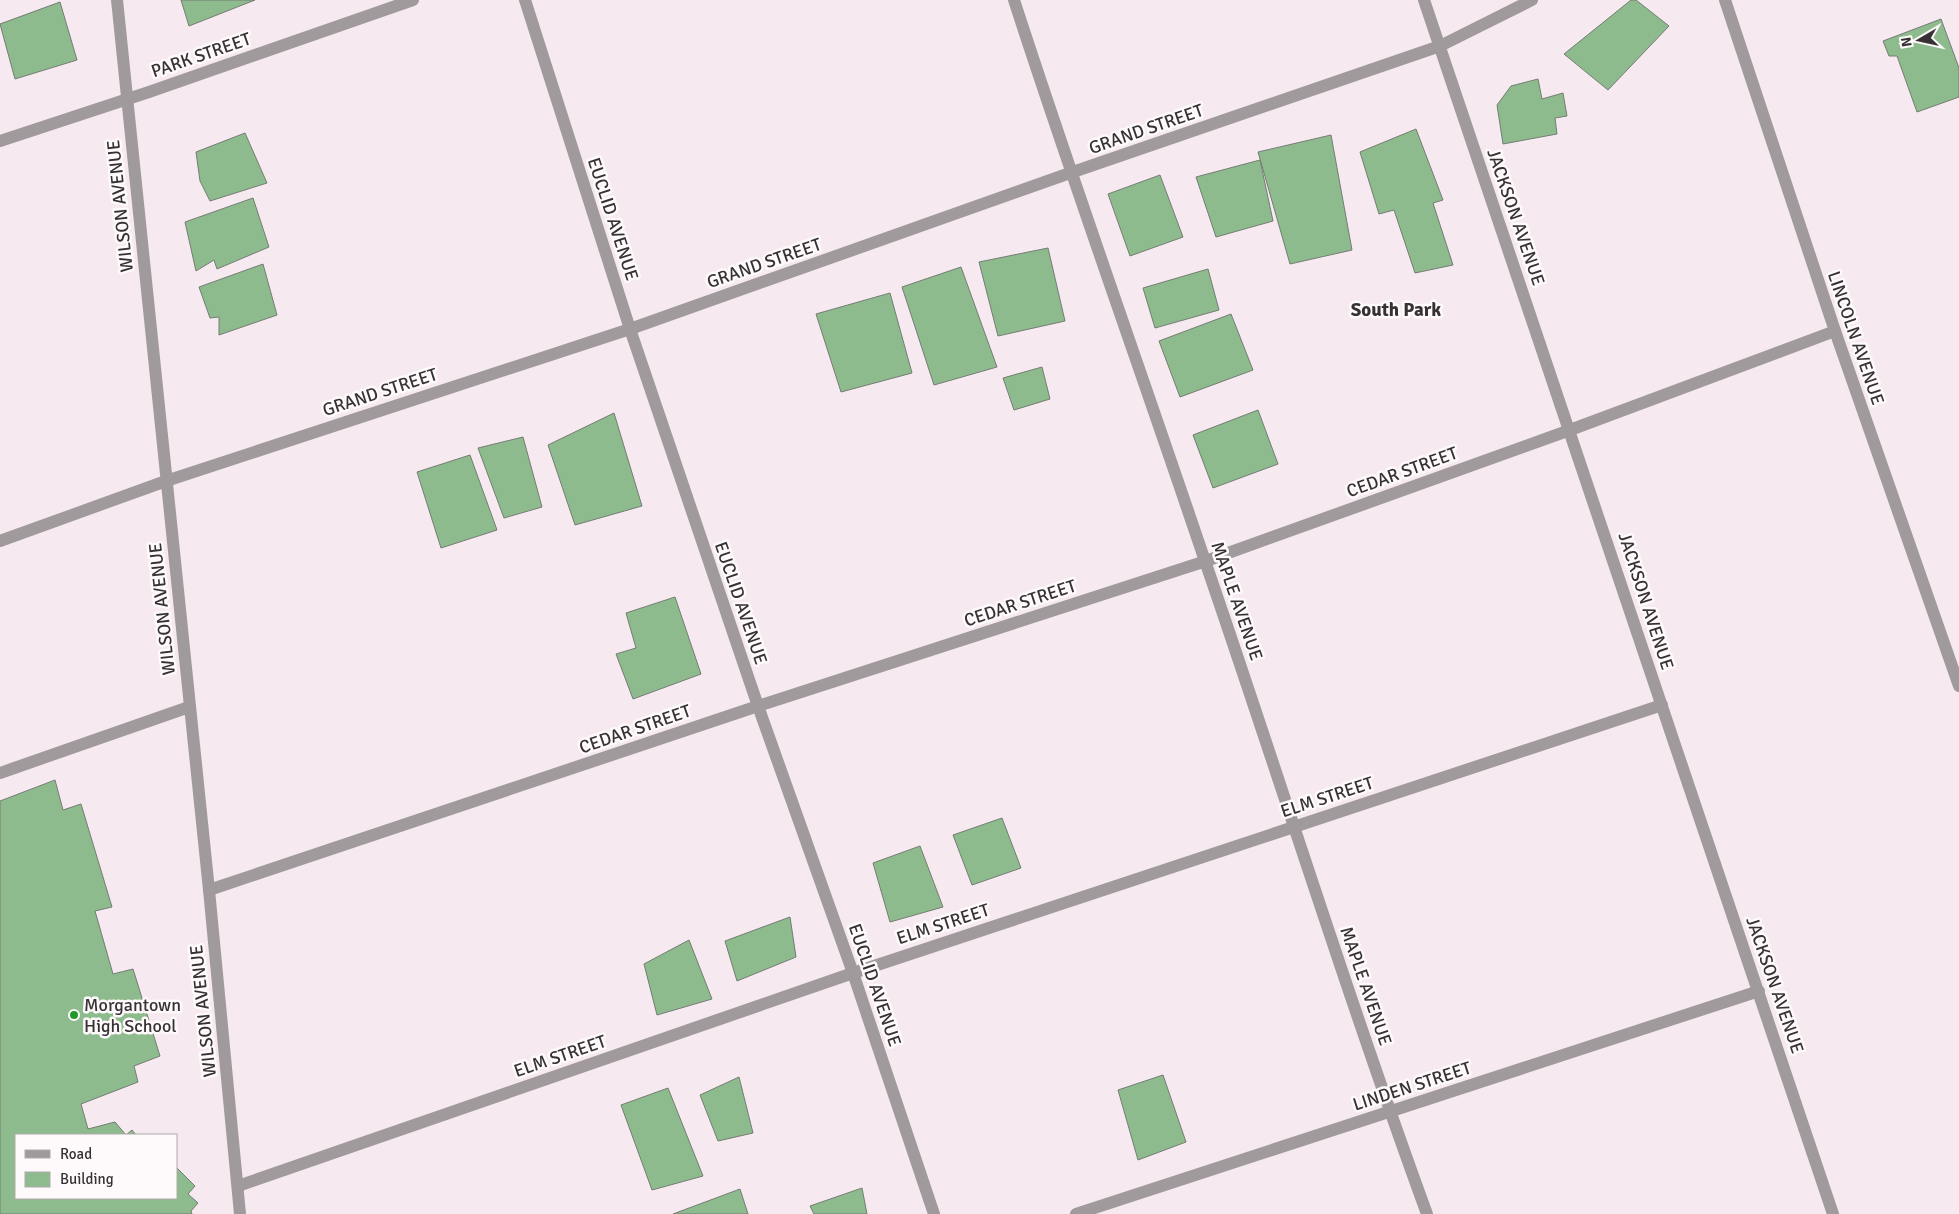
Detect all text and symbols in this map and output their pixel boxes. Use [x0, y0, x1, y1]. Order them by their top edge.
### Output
north arrow [1894, 15, 1944, 65]
street label: PARK STREET [148, 28, 254, 82]
text: N [1897, 36, 1916, 48]
street label: GRAND STREET [1086, 99, 1206, 159]
street label: WILSON AVENUE [102, 139, 138, 273]
street label: JACKSON AVENUE [1482, 146, 1550, 288]
street label: EUCLID AVENUE [583, 155, 643, 283]
street label: GRAND STREET [704, 233, 824, 293]
street label: LINCOLN AVENUE [1823, 268, 1889, 408]
district label: South Park [1351, 298, 1441, 322]
street label: GRAND STREET [320, 363, 440, 421]
street label: CEDAR STREET [1343, 442, 1461, 502]
street label: JACKSON AVENUE [1613, 530, 1679, 672]
street label: EUCLID AVENUE [710, 539, 772, 667]
street label: MAPLE AVENUE [1206, 539, 1268, 663]
street label: WILSON AVENUE [144, 542, 180, 676]
street label: CEDAR STREET [961, 574, 1079, 631]
street label: CEDAR STREET [576, 700, 694, 758]
street label: ELM STREET [1278, 772, 1376, 822]
street label: ELM STREET [894, 899, 992, 949]
street label: JACKSON AVENUE [1741, 914, 1809, 1056]
street label: EUCLID AVENUE [844, 921, 906, 1049]
street label: MAPLE AVENUE [1335, 924, 1397, 1048]
street label: WILSON AVENUE [185, 944, 221, 1078]
place label: Morgantown High School [84, 994, 181, 1037]
marker: Morgantown High School [68, 1009, 80, 1021]
street label: ELM STREET [511, 1030, 609, 1082]
street label: LINDEN STREET [1350, 1056, 1474, 1115]
legend [15, 1134, 178, 1199]
text: Road [60, 1145, 92, 1163]
text: Building [60, 1170, 114, 1188]

